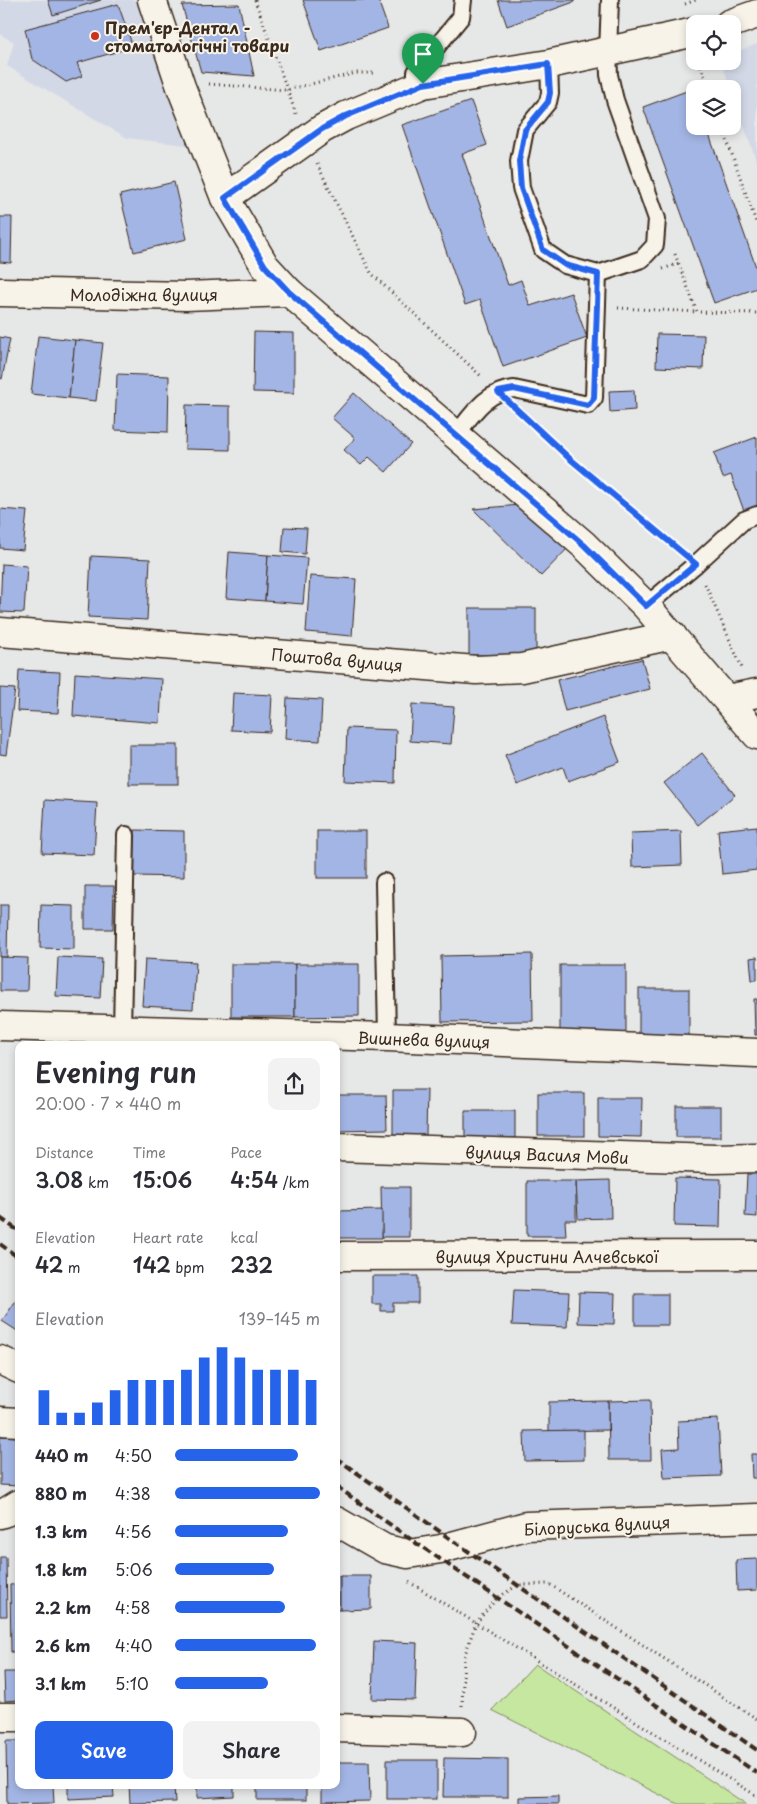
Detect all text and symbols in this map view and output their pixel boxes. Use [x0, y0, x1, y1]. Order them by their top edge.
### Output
place label: Прем'єр-Дентал - стоматологічні товари [105, 15, 290, 57]
map controls [686, 15, 741, 135]
button: locate [686, 15, 741, 70]
marker: Прем'єр-Дентал - стоматологічні товари [89, 30, 101, 42]
pin [402, 33, 444, 84]
icon: arrive [409, 40, 437, 68]
button: layers [686, 80, 741, 135]
street label: Молодіжна вулиця [70, 282, 218, 306]
street label: Поштова вулиця [270, 641, 404, 677]
street label: Вишнева вулиця [357, 1025, 491, 1053]
text: Evening run [35, 1050, 197, 1093]
button: share [268, 1058, 320, 1110]
text: 20:00 · 7 × 440 m [35, 1091, 181, 1115]
street label: вулиця Василя Мови [465, 1139, 629, 1169]
text: Distance [35, 1142, 94, 1163]
text: Time [133, 1142, 166, 1163]
text: Pace [230, 1142, 262, 1163]
text: 3.08 [35, 1163, 83, 1195]
text: 15:06 [133, 1163, 192, 1195]
text: 4:54 [230, 1163, 278, 1195]
text: km [83, 1172, 109, 1193]
text: /km [278, 1172, 310, 1193]
text: Elevation [35, 1227, 95, 1248]
text: Heart rate [133, 1227, 203, 1248]
text: kcal [230, 1227, 258, 1248]
street label: вулиця Христини Алчевської [436, 1244, 660, 1268]
text: 42 [35, 1248, 63, 1280]
text: 142 [133, 1248, 171, 1280]
text: 232 [230, 1248, 273, 1280]
text: m [63, 1257, 81, 1278]
text: bpm [171, 1257, 204, 1278]
text: Elevation [35, 1306, 104, 1330]
text: 139–145 m [239, 1306, 320, 1330]
text: 440 m [35, 1443, 89, 1467]
text: 4:50 [115, 1443, 152, 1467]
text: 880 m [35, 1481, 87, 1505]
text: 4:38 [115, 1481, 151, 1505]
street label: Білоруська вулиця [523, 1509, 671, 1541]
text: 1.3 km [35, 1519, 87, 1543]
text: 4:56 [115, 1519, 152, 1543]
text: 1.8 km [35, 1557, 87, 1581]
text: 5:06 [115, 1557, 153, 1581]
text: 2.2 km [35, 1595, 91, 1619]
text: 4:58 [115, 1595, 150, 1619]
text: 2.6 km [35, 1633, 91, 1657]
text: 4:40 [115, 1633, 152, 1657]
text: 3.1 km [35, 1671, 86, 1695]
text: 5:10 [115, 1671, 149, 1695]
button: Save [35, 1721, 173, 1779]
button: Share [183, 1721, 320, 1779]

